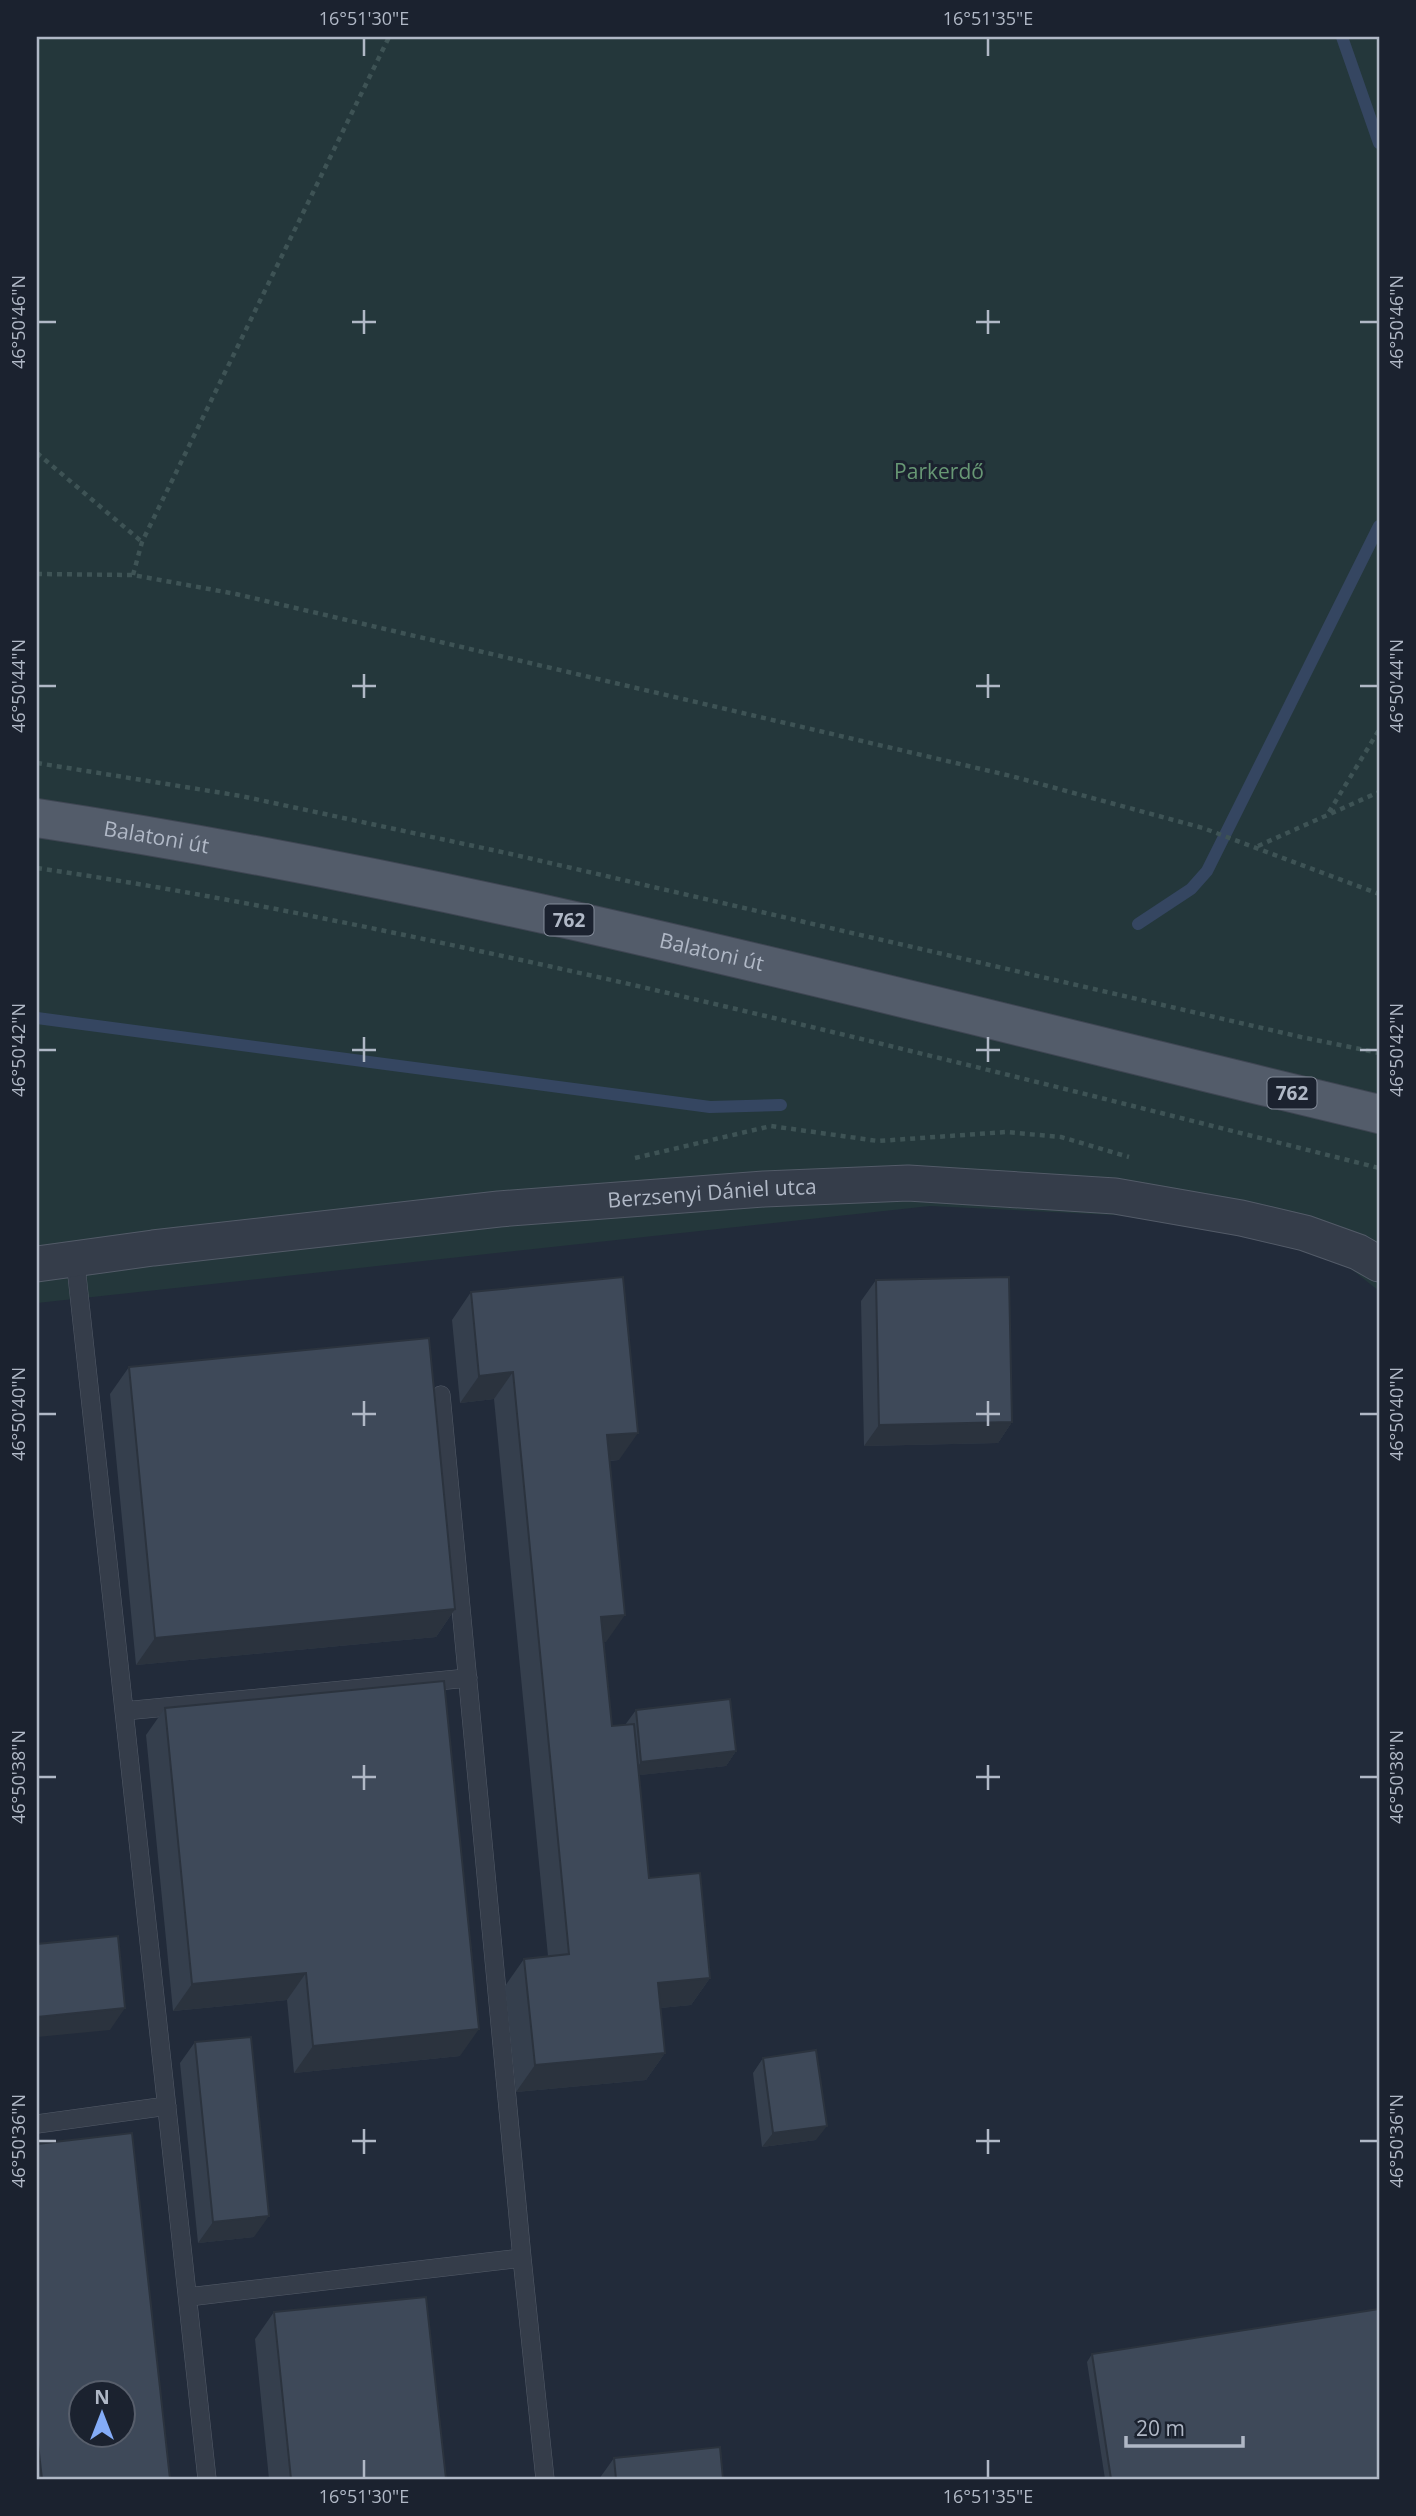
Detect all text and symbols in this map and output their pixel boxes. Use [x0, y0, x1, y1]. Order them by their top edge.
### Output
text: 16°51'30"E [319, 6, 409, 30]
text: 16°51'35"E [943, 6, 1033, 30]
text: 46°50'46"N [6, 275, 30, 369]
text: 46°50'46"N [1384, 275, 1408, 369]
park label: Parkerdő [894, 457, 984, 485]
text: 46°50'44"N [6, 639, 30, 733]
text: 46°50'44"N [1384, 639, 1408, 733]
street label: Balatoni út [102, 814, 211, 859]
road number: 762 [544, 904, 594, 936]
street label: Balatoni út [657, 926, 767, 977]
text: 46°50'42"N [6, 1003, 30, 1097]
text: 46°50'42"N [1384, 1003, 1408, 1097]
road number: 762 [1268, 1078, 1316, 1108]
street label: Berzsenyi Dániel utca [606, 1172, 817, 1214]
text: 46°50'40"N [6, 1367, 30, 1461]
text: 46°50'40"N [1384, 1367, 1408, 1461]
text: 46°50'38"N [6, 1730, 30, 1824]
text: 46°50'38"N [1384, 1730, 1408, 1824]
text: 46°50'36"N [6, 2094, 30, 2188]
text: 46°50'36"N [1384, 2094, 1408, 2188]
north arrow [66, 2380, 136, 2450]
text: N [94, 2384, 110, 2410]
scale bar [1126, 2404, 1243, 2448]
text: 20 m [1136, 2414, 1185, 2442]
text: 16°51'30"E [319, 2484, 409, 2508]
text: 16°51'35"E [943, 2484, 1033, 2508]

